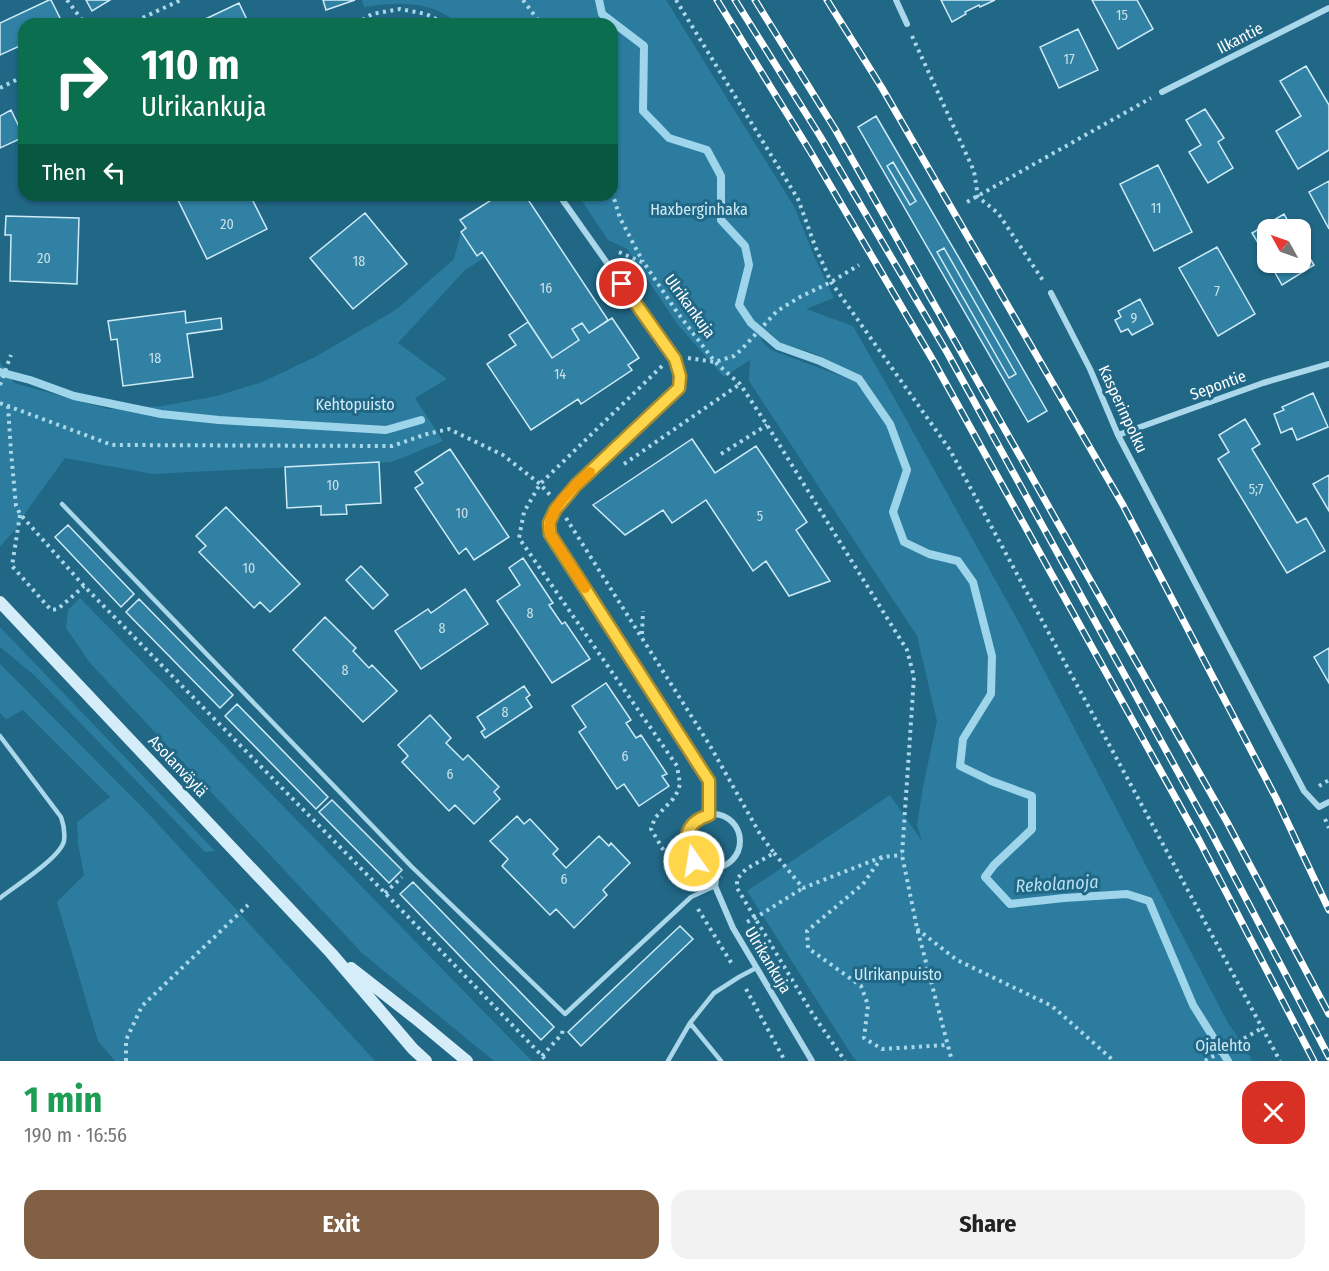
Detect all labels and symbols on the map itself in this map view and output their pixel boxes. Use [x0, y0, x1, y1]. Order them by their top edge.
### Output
house number: 15 [1116, 7, 1128, 24]
street label: Ilkantie [1214, 18, 1266, 58]
house number: 17 [1063, 51, 1075, 68]
park label: Haxberginhaka [650, 200, 748, 219]
house number: 11 [1151, 200, 1161, 217]
house number: 20 [220, 216, 234, 233]
north arrow [1257, 219, 1311, 273]
house number: 20 [37, 250, 51, 267]
house number: 18 [353, 253, 365, 270]
pin [596, 258, 647, 309]
street label: Ulrikankuja [660, 270, 720, 342]
house number: 16 [540, 280, 552, 297]
house number: 7 [1214, 283, 1220, 300]
house number: 9 [1131, 310, 1138, 327]
house number: 18 [149, 350, 161, 367]
street label: Kasperinpolku [1094, 362, 1152, 456]
house number: 14 [554, 366, 566, 383]
street label: Sepontie [1187, 366, 1249, 404]
park label: Kehtopuisto [315, 395, 395, 414]
house number: 10 [327, 477, 339, 494]
house number: 5;7 [1249, 481, 1264, 498]
house number: 10 [456, 505, 468, 522]
house number: 5 [757, 508, 763, 525]
house number: 10 [243, 560, 255, 577]
house number: 8 [527, 605, 534, 622]
house number: 8 [439, 620, 446, 637]
house number: 8 [342, 662, 349, 679]
house number: 8 [502, 704, 509, 721]
street label: Asolanväylä [145, 731, 212, 801]
house number: 6 [622, 748, 629, 765]
house number: 6 [447, 766, 454, 783]
position arrow [662, 829, 726, 893]
house number: 6 [561, 871, 568, 888]
water label: Rekolanoja [1015, 871, 1099, 897]
street label: Ulrikankuja [741, 923, 795, 997]
park label: Ulrikanpuisto [854, 965, 942, 984]
park label: Ojalehto [1195, 1036, 1251, 1055]

